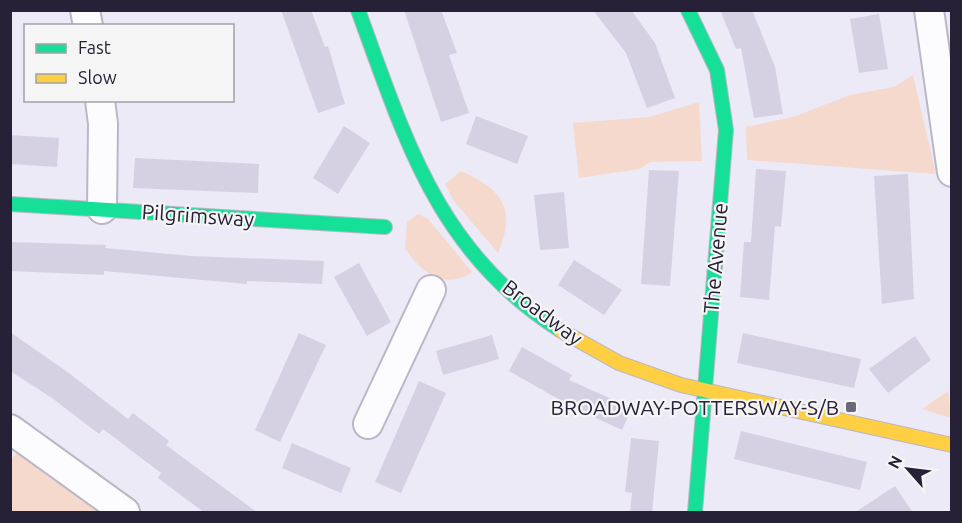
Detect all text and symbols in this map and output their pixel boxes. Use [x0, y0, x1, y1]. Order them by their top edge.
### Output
legend [24, 24, 234, 102]
text: Fast [78, 37, 111, 57]
text: Slow [78, 67, 117, 87]
street label: Pilgrimsway [141, 199, 255, 231]
street label: The Avenue [698, 202, 732, 314]
street label: Broadway [498, 274, 588, 350]
place label: BROADWAY-POTTERSWAY-S/B [551, 395, 839, 419]
marker: BROADWAY-POTTERSWAY-S/B [844, 400, 858, 414]
north arrow [878, 439, 938, 499]
text: N [884, 452, 906, 471]

